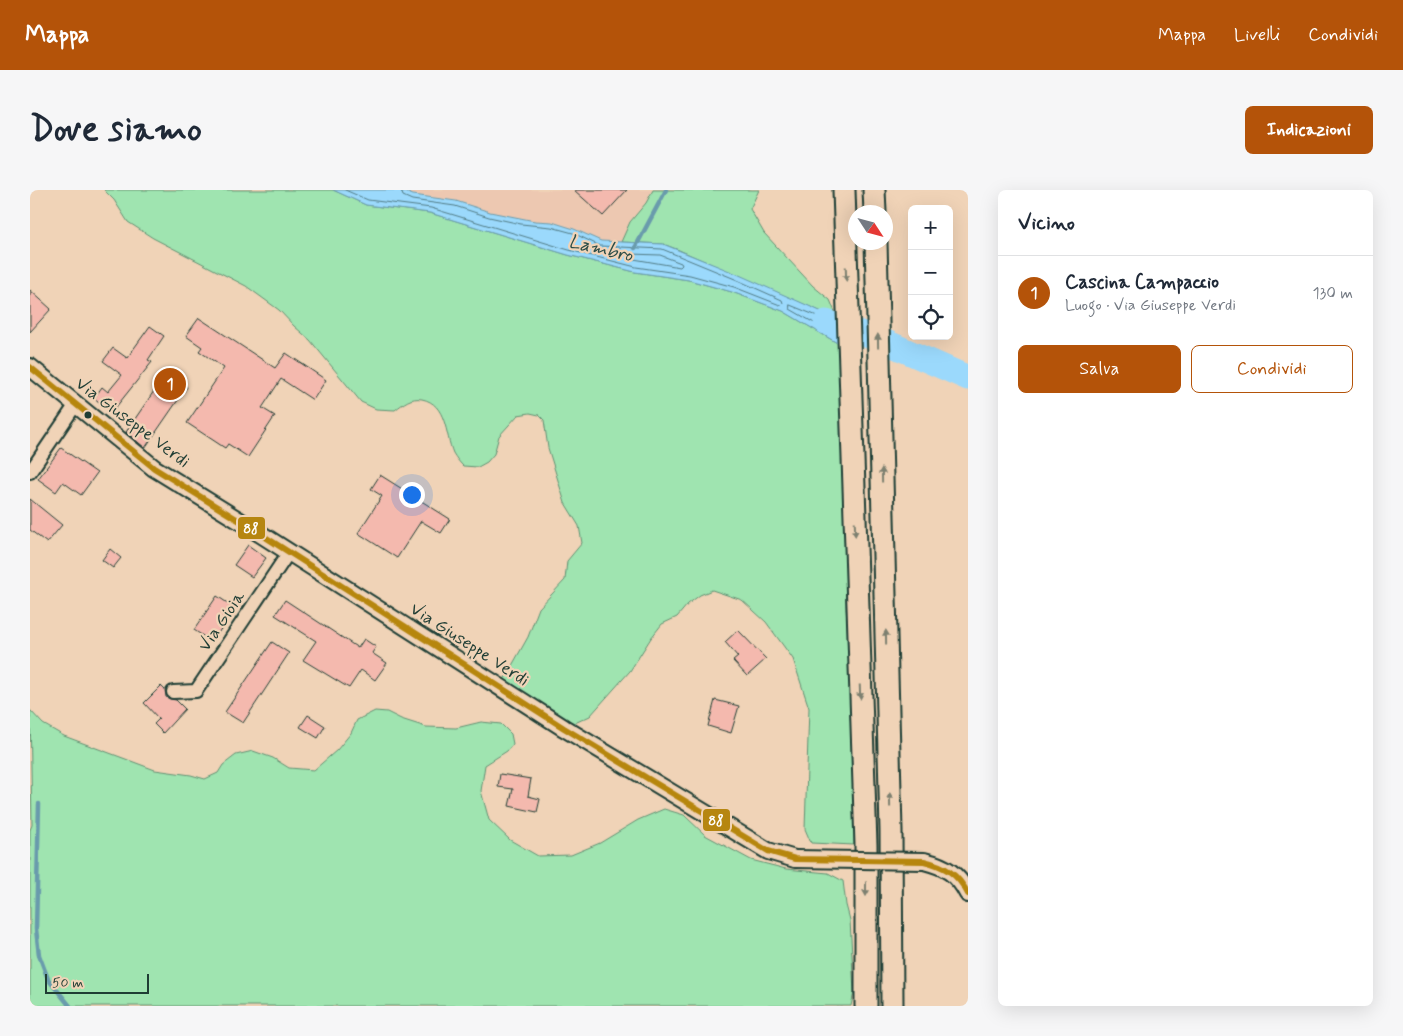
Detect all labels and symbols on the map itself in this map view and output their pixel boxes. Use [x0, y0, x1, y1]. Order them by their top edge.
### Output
north arrow [848, 205, 893, 250]
water label: Lambro [566, 229, 636, 268]
one-way arrow [843, 266, 851, 282]
one-way arrow [874, 332, 882, 348]
pin: 1 [154, 365, 186, 403]
street label: Via Giuseppe Verdi [70, 372, 195, 474]
unlabelled marker [83, 410, 93, 420]
one-way arrow [878, 467, 886, 483]
your location [399, 482, 425, 508]
line badge: 88 [237, 516, 266, 540]
text: 88 [243, 520, 259, 538]
one-way arrow [851, 521, 859, 537]
street label: Via Gioia [193, 586, 251, 656]
street label: Via Giuseppe Verdi [405, 597, 534, 692]
one-way arrow [882, 629, 890, 645]
one-way arrow [857, 684, 865, 700]
one-way arrow [886, 792, 894, 808]
line badge: 88 [702, 808, 731, 832]
text: 88 [708, 812, 724, 830]
one-way arrow [862, 881, 870, 897]
scale bar [45, 971, 149, 994]

